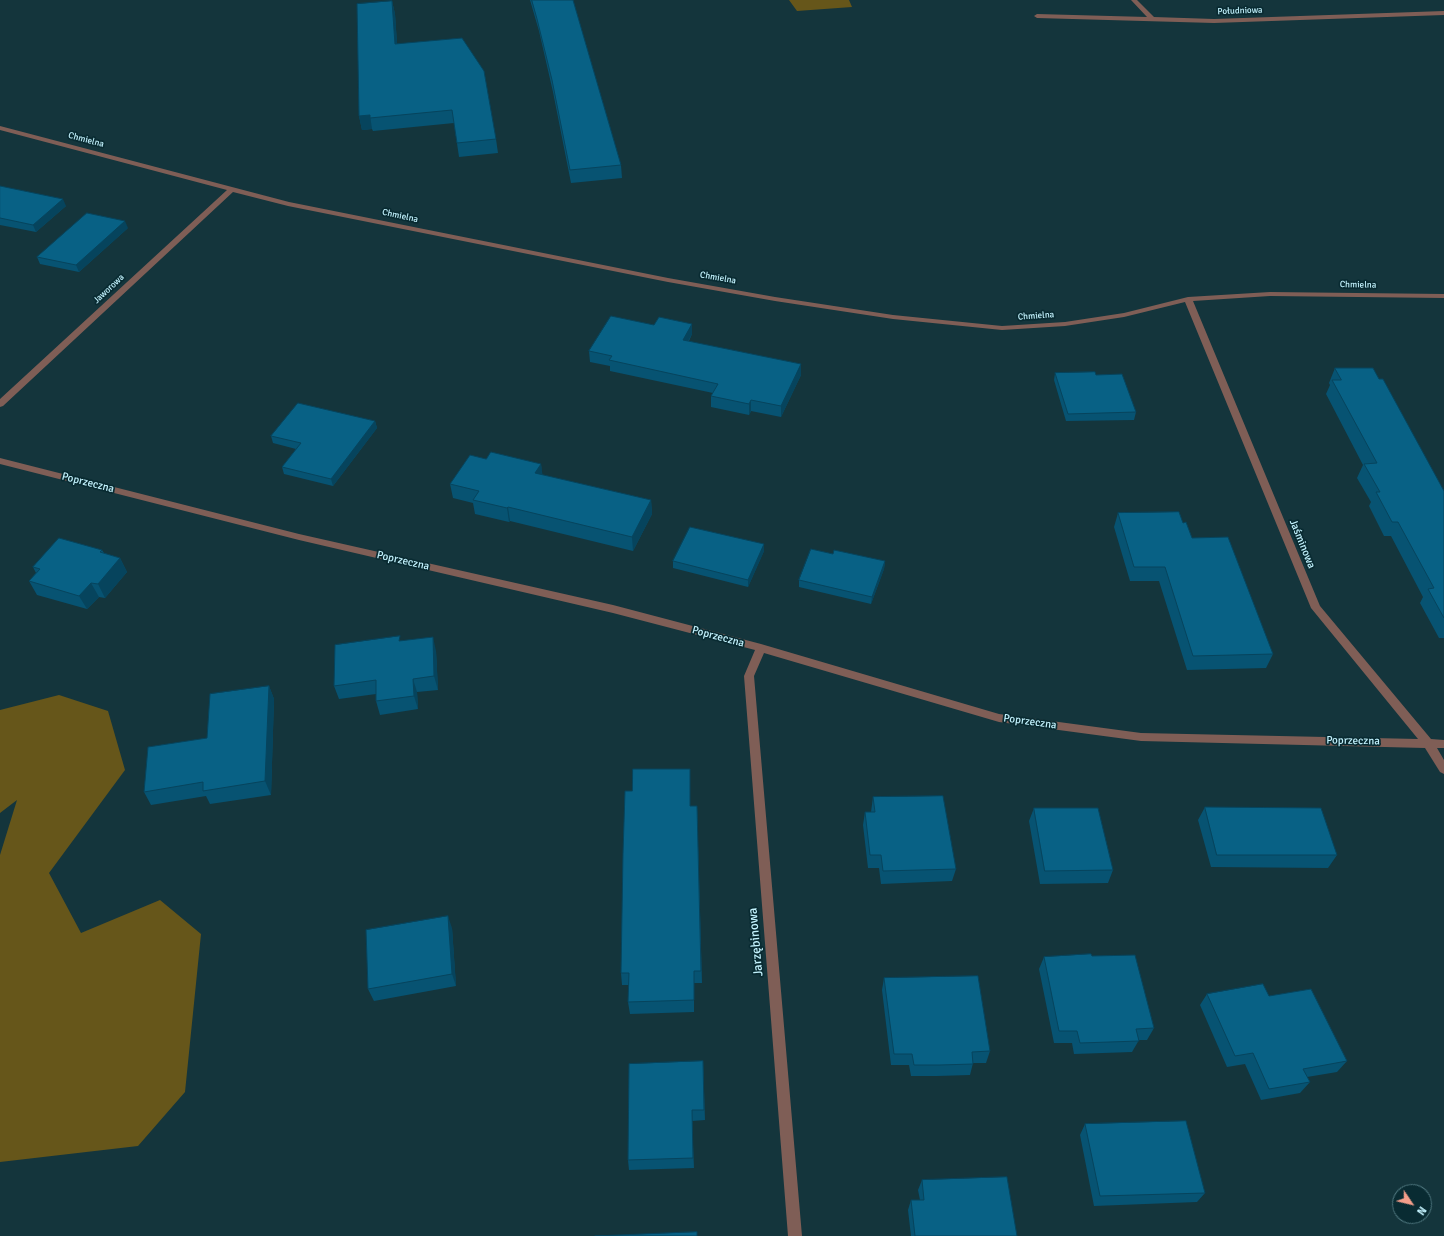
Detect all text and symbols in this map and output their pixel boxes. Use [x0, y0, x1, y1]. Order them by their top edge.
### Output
street label: Południowa [1217, 5, 1263, 17]
street label: Chmielna [67, 130, 105, 150]
street label: Chmielna [381, 207, 419, 225]
street label: Chmielna [699, 270, 737, 286]
street label: Jaworowa [91, 272, 127, 306]
street label: Chmielna [1340, 279, 1376, 291]
street label: Chmielna [1017, 309, 1055, 323]
street label: Poprzeczna [60, 470, 116, 496]
street label: Jaśminowa [1286, 518, 1318, 570]
street label: Poprzeczna [375, 549, 431, 573]
street label: Poprzeczna [690, 624, 746, 650]
street label: Poprzeczna [1003, 712, 1057, 732]
street label: Poprzeczna [1326, 734, 1380, 748]
street label: Jarzębinowa [745, 907, 767, 977]
north arrow [1392, 1184, 1432, 1224]
text: N [1414, 1204, 1429, 1217]

